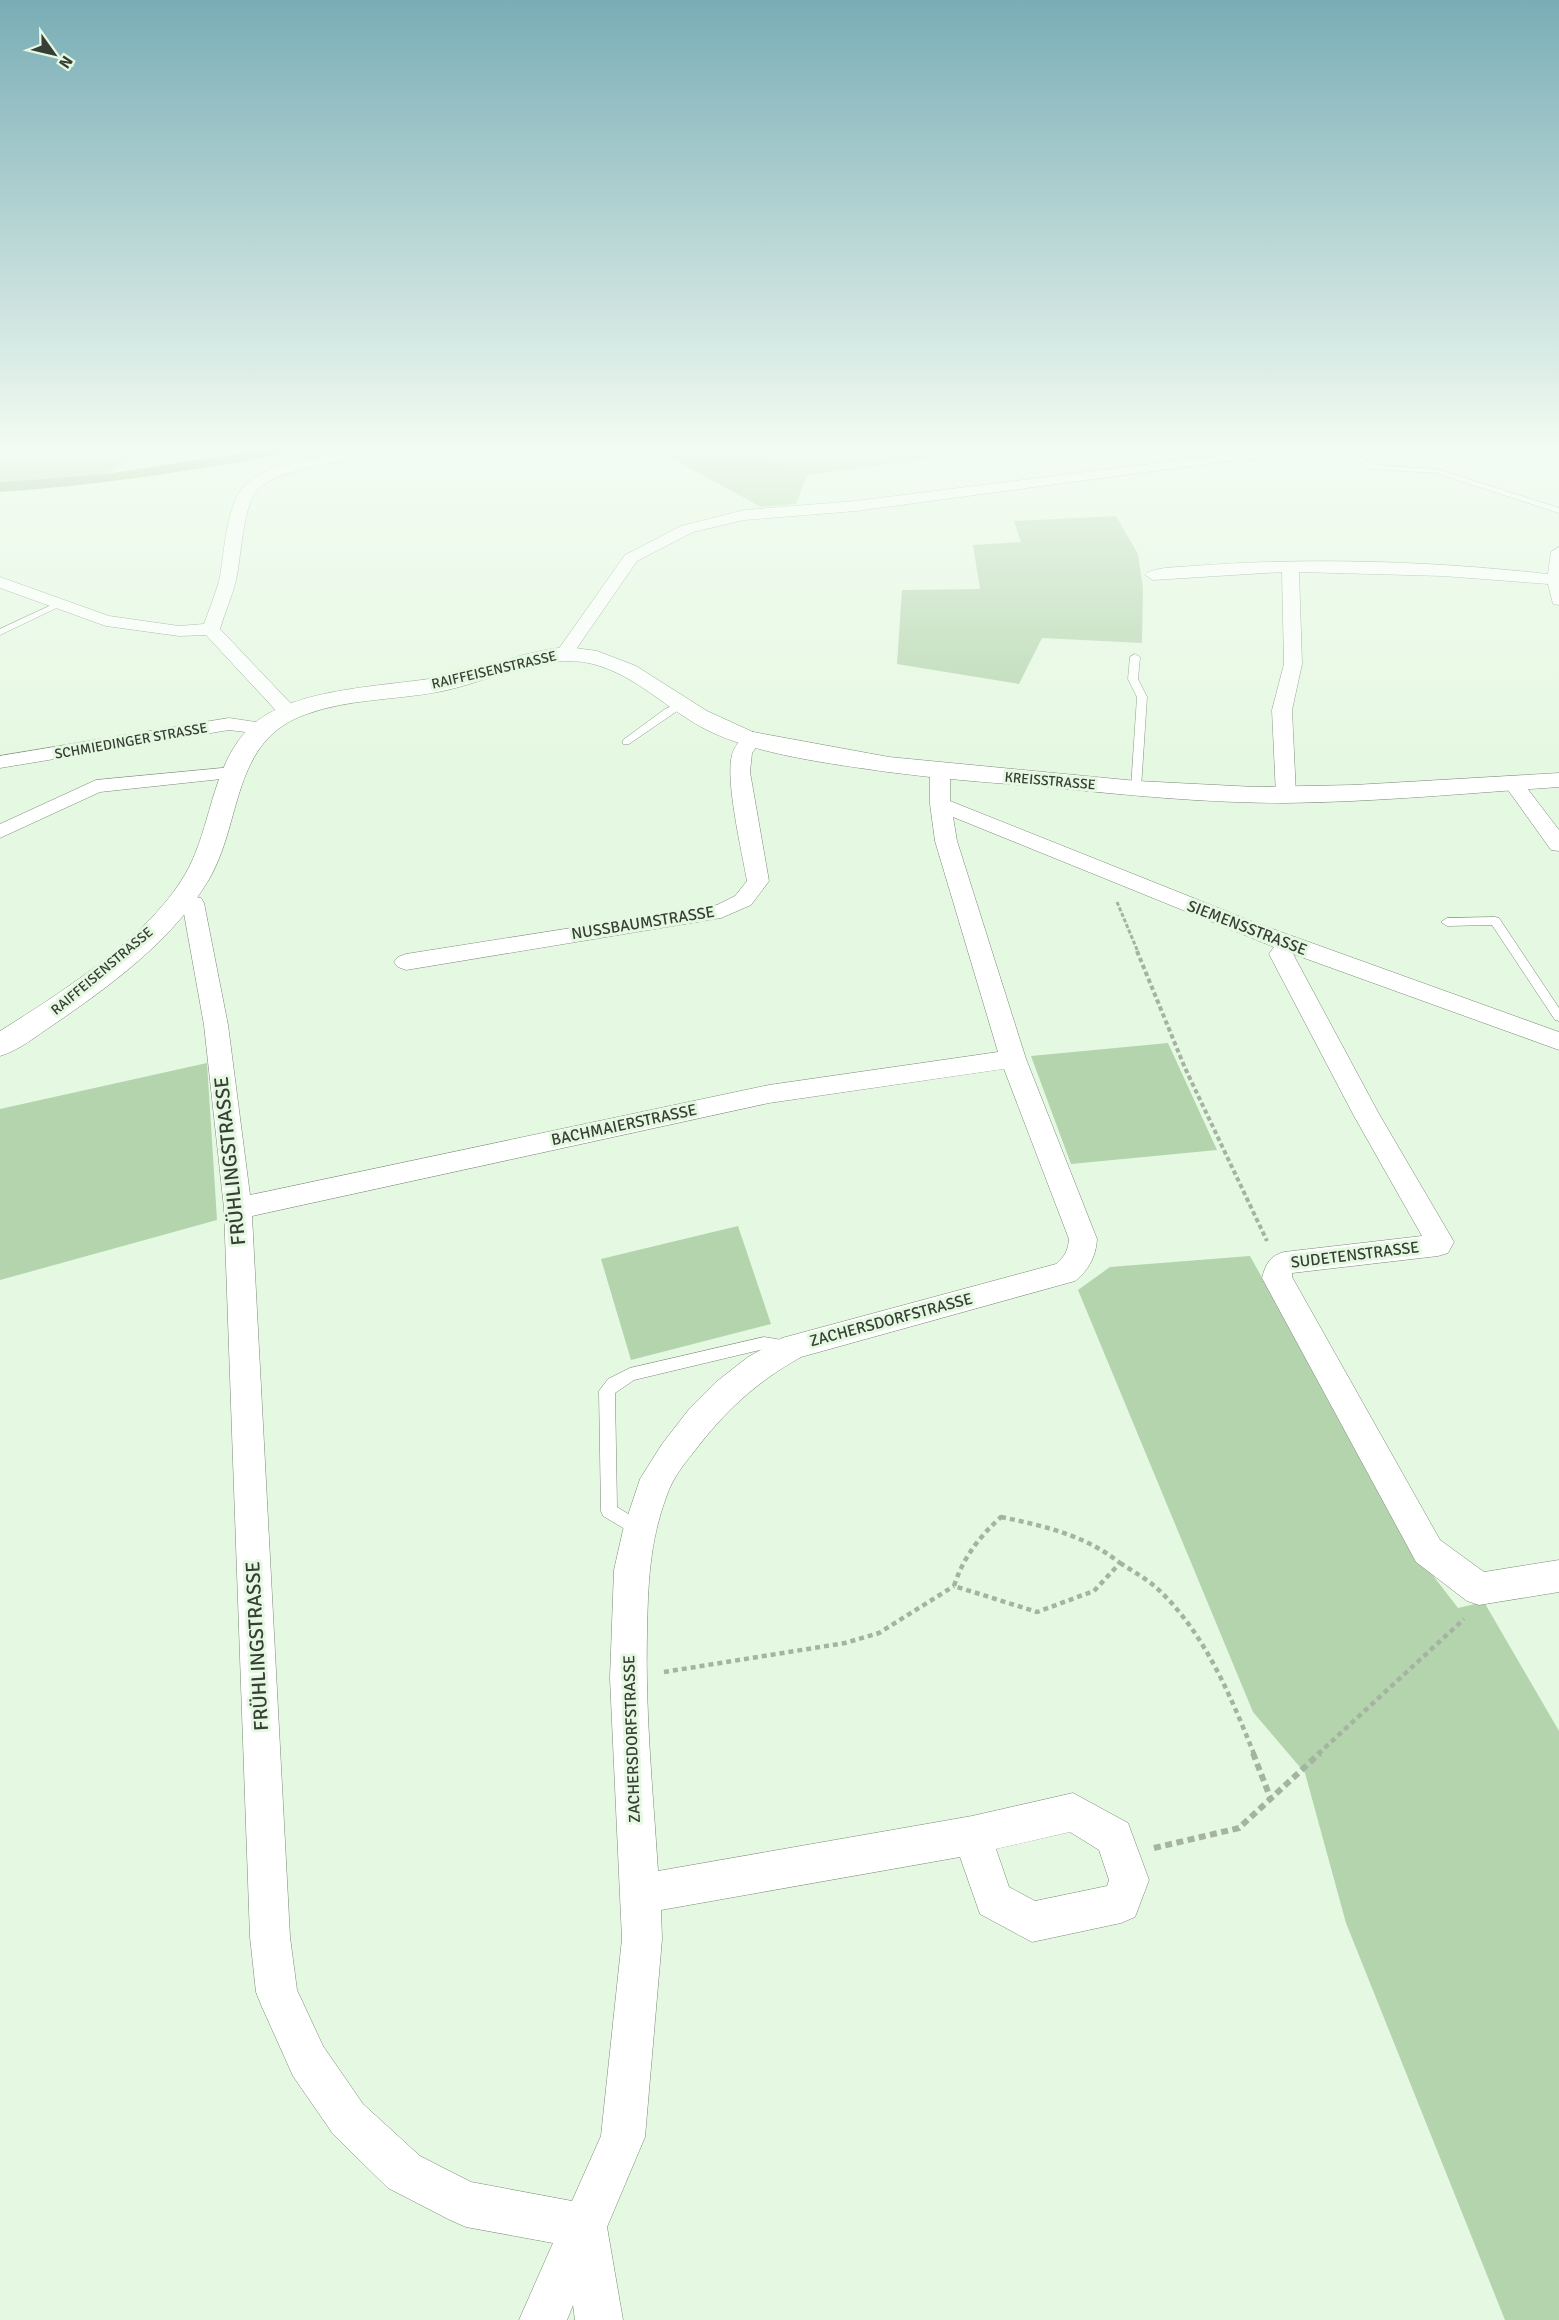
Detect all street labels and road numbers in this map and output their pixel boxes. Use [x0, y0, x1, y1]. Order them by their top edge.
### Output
street label: RAIFFEISENSTRASSE [430, 647, 558, 693]
street label: SCHMIEDINGER STRASSE [53, 719, 209, 763]
street label: KREISSTRASSE [1004, 769, 1096, 793]
street label: SIEMENSSTRASSE [1184, 896, 1310, 960]
street label: NUSSBAUMSTRASSE [570, 902, 716, 944]
street label: RAIFFEISENSTRASSE [48, 923, 156, 1019]
street label: FRÜHLINGSTRASSE [209, 1075, 251, 1247]
street label: BACHMAIERSTRASSE [549, 1100, 699, 1150]
street label: SUDETENSTRASSE [1290, 1237, 1420, 1273]
street label: ZACHERSDORFSTRASSE [807, 1289, 975, 1351]
street label: FRÜHLINGSTRASSE [240, 1561, 274, 1731]
street label: ZACHERSDORFSTRASSE [619, 1655, 645, 1823]

